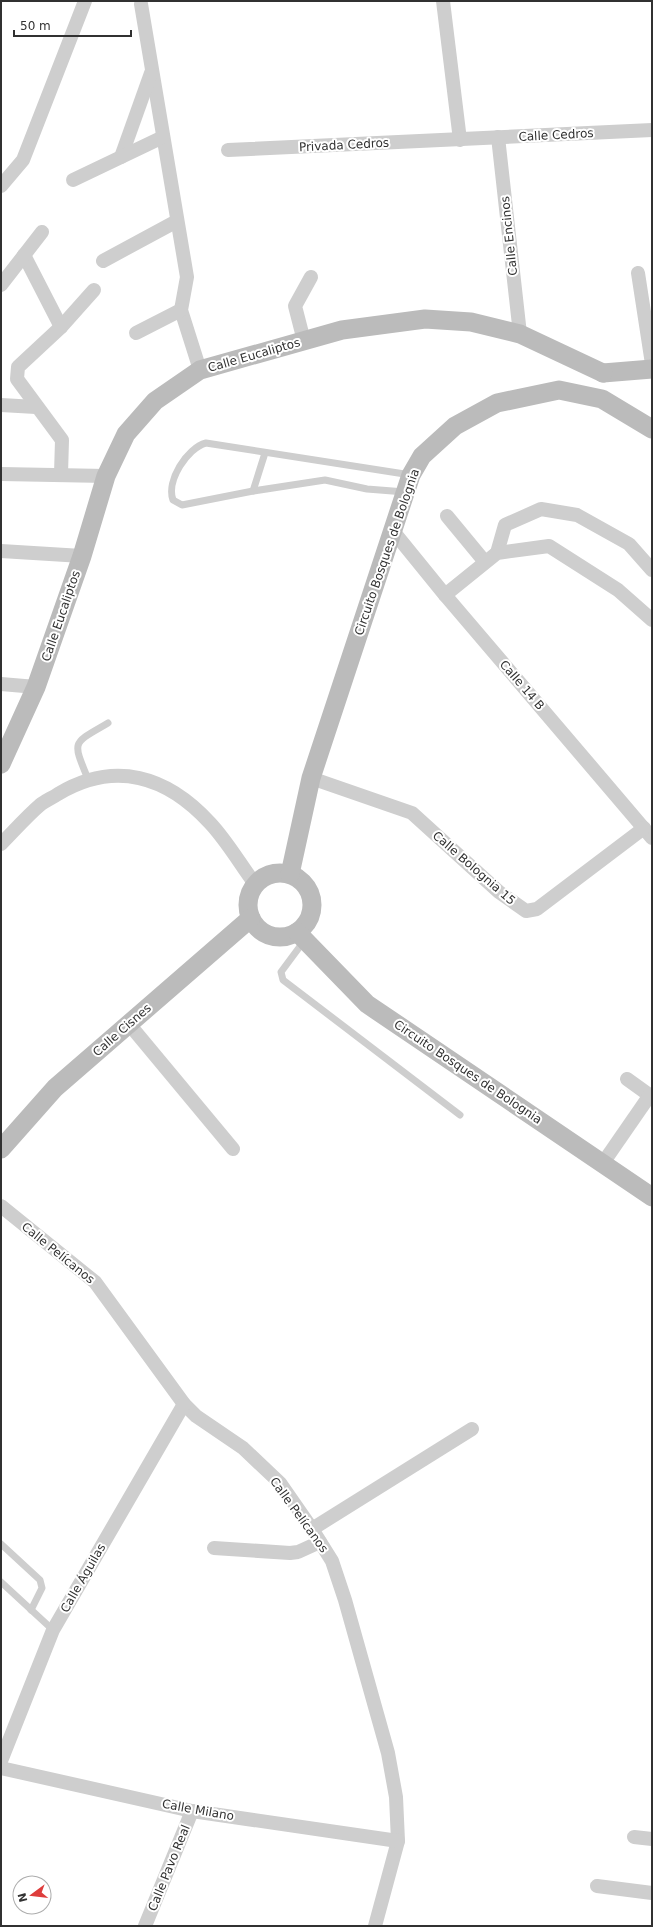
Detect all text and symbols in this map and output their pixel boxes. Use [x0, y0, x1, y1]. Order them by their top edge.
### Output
scale bar [14, 12, 131, 38]
text: 50 m [20, 19, 51, 33]
street label: Calle Cedros [518, 126, 594, 144]
street label: Privada Cedros [299, 136, 389, 154]
street label: Calle Encinos [498, 196, 520, 276]
street label: Calle Eucaliptos [206, 335, 302, 375]
street label: Circuito Bosques de Bolognia [352, 467, 422, 637]
street label: Calle Eucaliptos [39, 569, 83, 663]
street label: Calle 14 B [497, 657, 547, 713]
street label: Calle Bolognia 15 [430, 828, 518, 908]
street label: Calle Cisnes [90, 1001, 154, 1059]
street label: Circuito Bosques de Bolognia [391, 1017, 545, 1127]
street label: Calle Pelícanos [19, 1219, 97, 1287]
street label: Calle Pelícanos [267, 1475, 331, 1555]
street label: Calle Águilas [57, 1541, 108, 1615]
street label: Calle Milano [161, 1797, 235, 1823]
street label: Calle Pavo Real [145, 1823, 193, 1913]
north arrow [12, 1875, 52, 1915]
text: N [15, 1891, 30, 1904]

